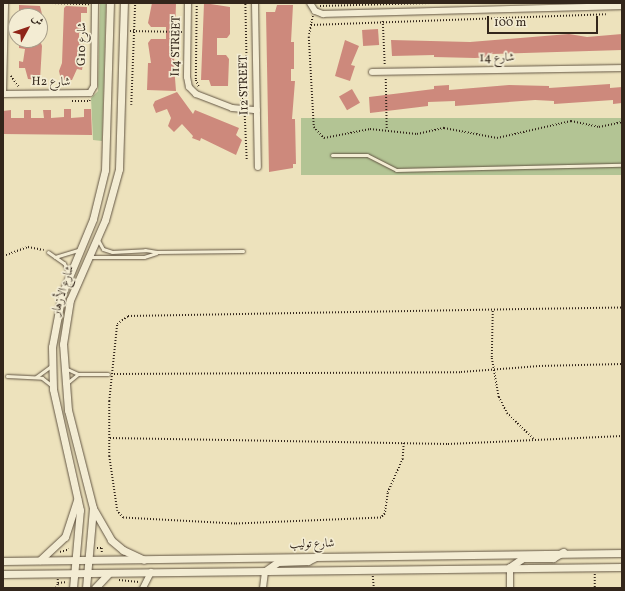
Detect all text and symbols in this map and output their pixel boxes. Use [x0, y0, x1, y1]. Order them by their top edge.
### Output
north arrow [8, 8, 48, 48]
scale bar [489, 8, 600, 34]
text: ش [28, 12, 46, 30]
text: 100 m [494, 15, 526, 31]
street label: I14 STREET [169, 16, 185, 76]
street label: G10 شارع [75, 22, 91, 66]
street label: شارع 14 [479, 51, 515, 67]
street label: I12 STREET [237, 55, 253, 115]
street label: H2 شارع [32, 75, 70, 91]
street label: شارع الأزهار [50, 264, 78, 318]
street label: شارع توليب [289, 537, 335, 553]

